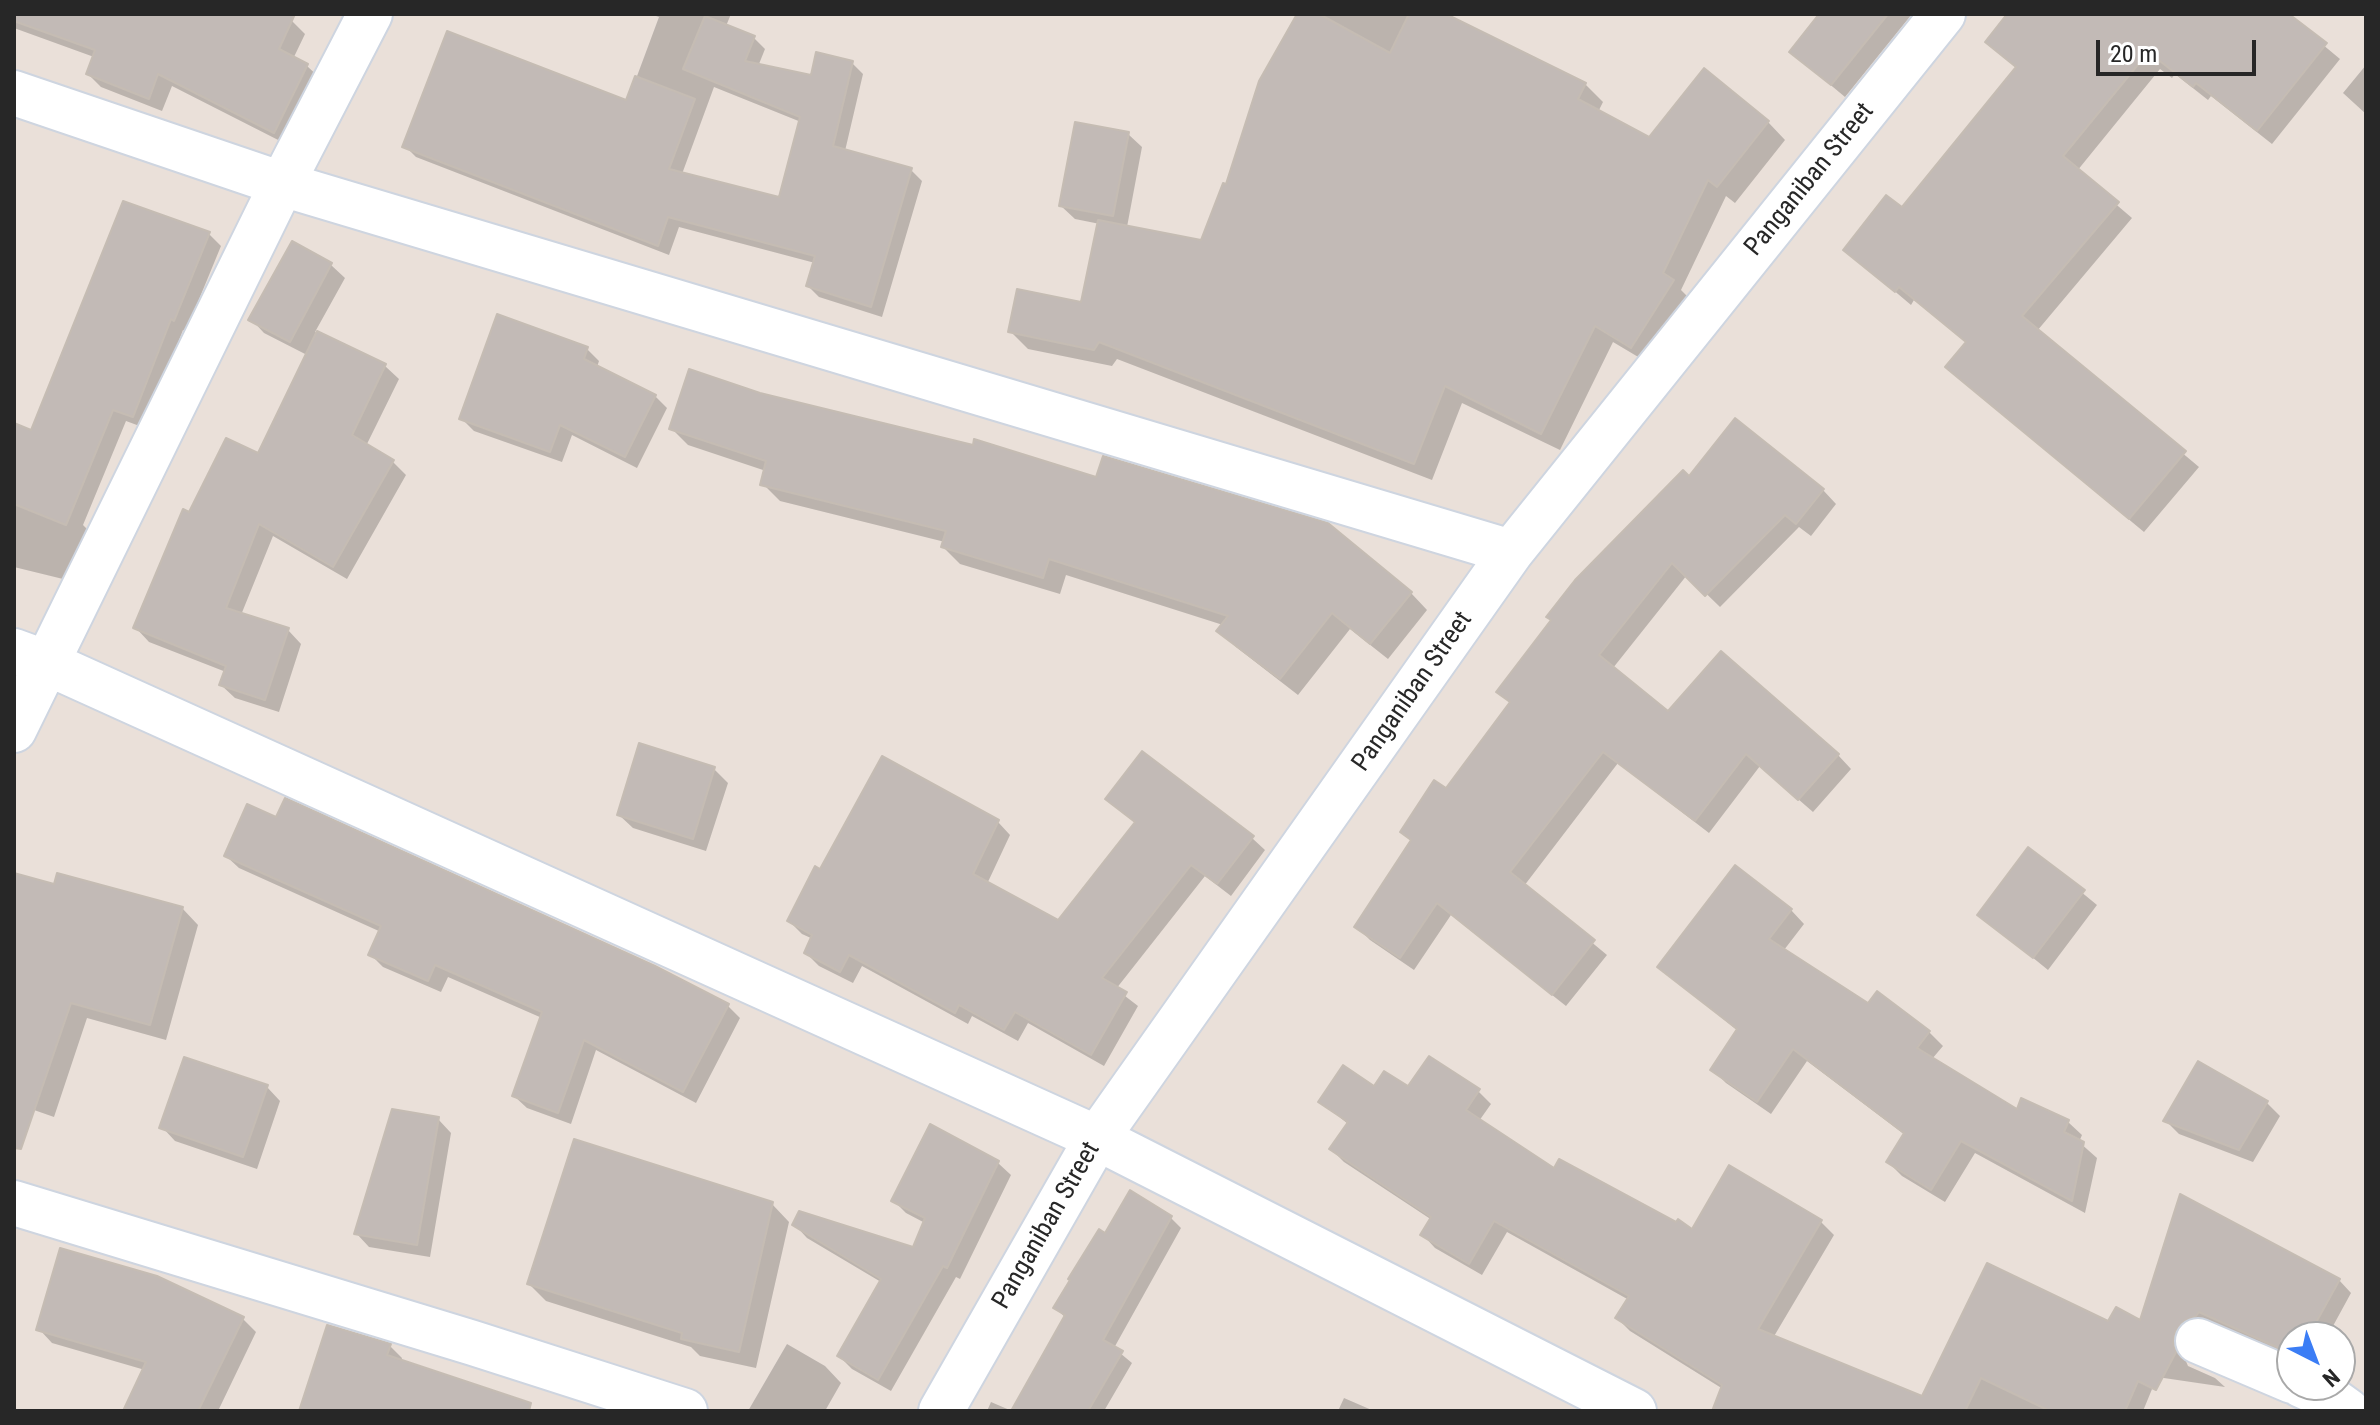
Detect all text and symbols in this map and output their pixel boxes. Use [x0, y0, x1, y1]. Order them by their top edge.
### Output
scale bar [2100, 24, 2260, 74]
text: 20 m [2110, 40, 2157, 68]
street label: Panganiban Street [1739, 97, 1881, 263]
street label: Panganiban Street [1346, 606, 1480, 778]
street label: Panganiban Street [987, 1137, 1107, 1315]
north arrow [2276, 1321, 2356, 1401]
text: N [2318, 1364, 2344, 1392]

